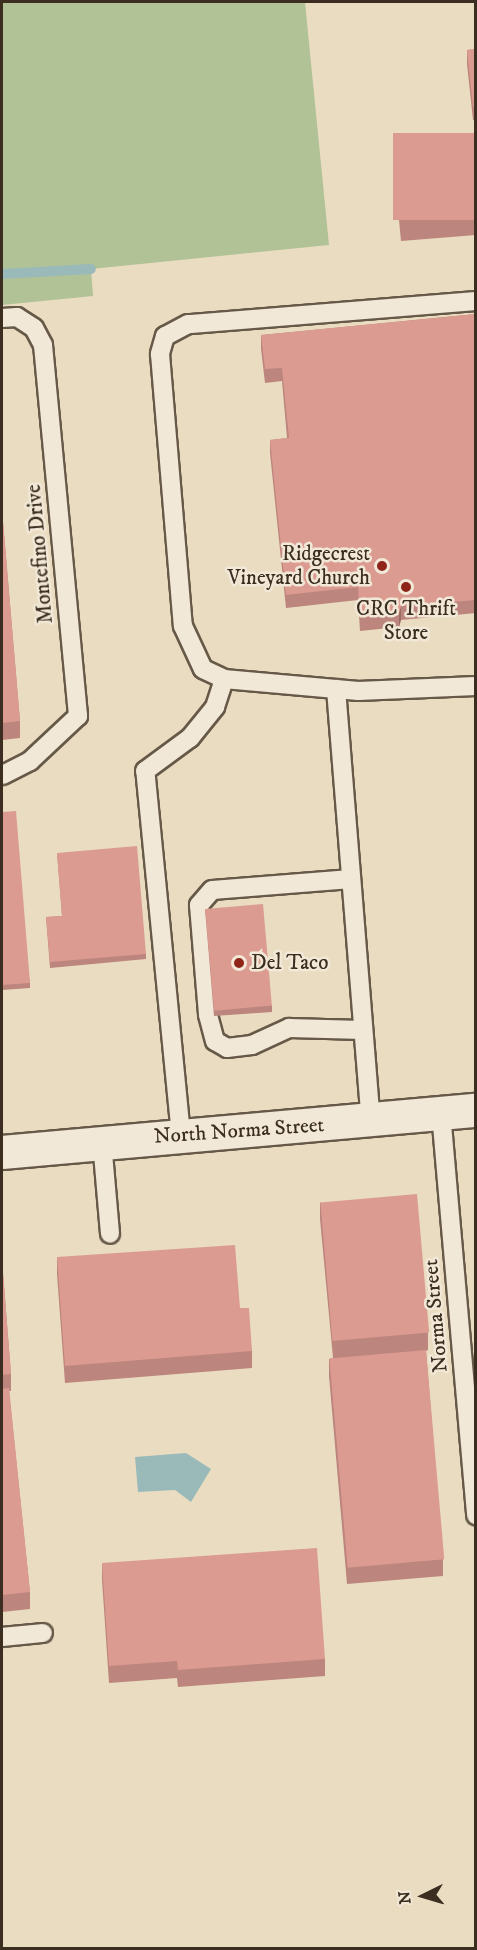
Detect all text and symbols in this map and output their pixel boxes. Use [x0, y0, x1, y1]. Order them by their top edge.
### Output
street label: Montefino Drive [21, 483, 59, 625]
place label: Ridgecrest Vineyard Church [227, 541, 370, 591]
marker: Ridgecrest Vineyard Church [375, 559, 389, 573]
marker: CRC Thrift Store [399, 580, 413, 594]
place label: CRC Thrift Store [356, 596, 456, 646]
place label: Del Taco [251, 950, 328, 976]
marker: Del Taco [232, 956, 246, 970]
street label: North Norma Street [153, 1112, 325, 1150]
street label: Norma Street [418, 1258, 454, 1374]
north arrow [393, 1866, 453, 1926]
text: N [395, 1890, 416, 1905]

